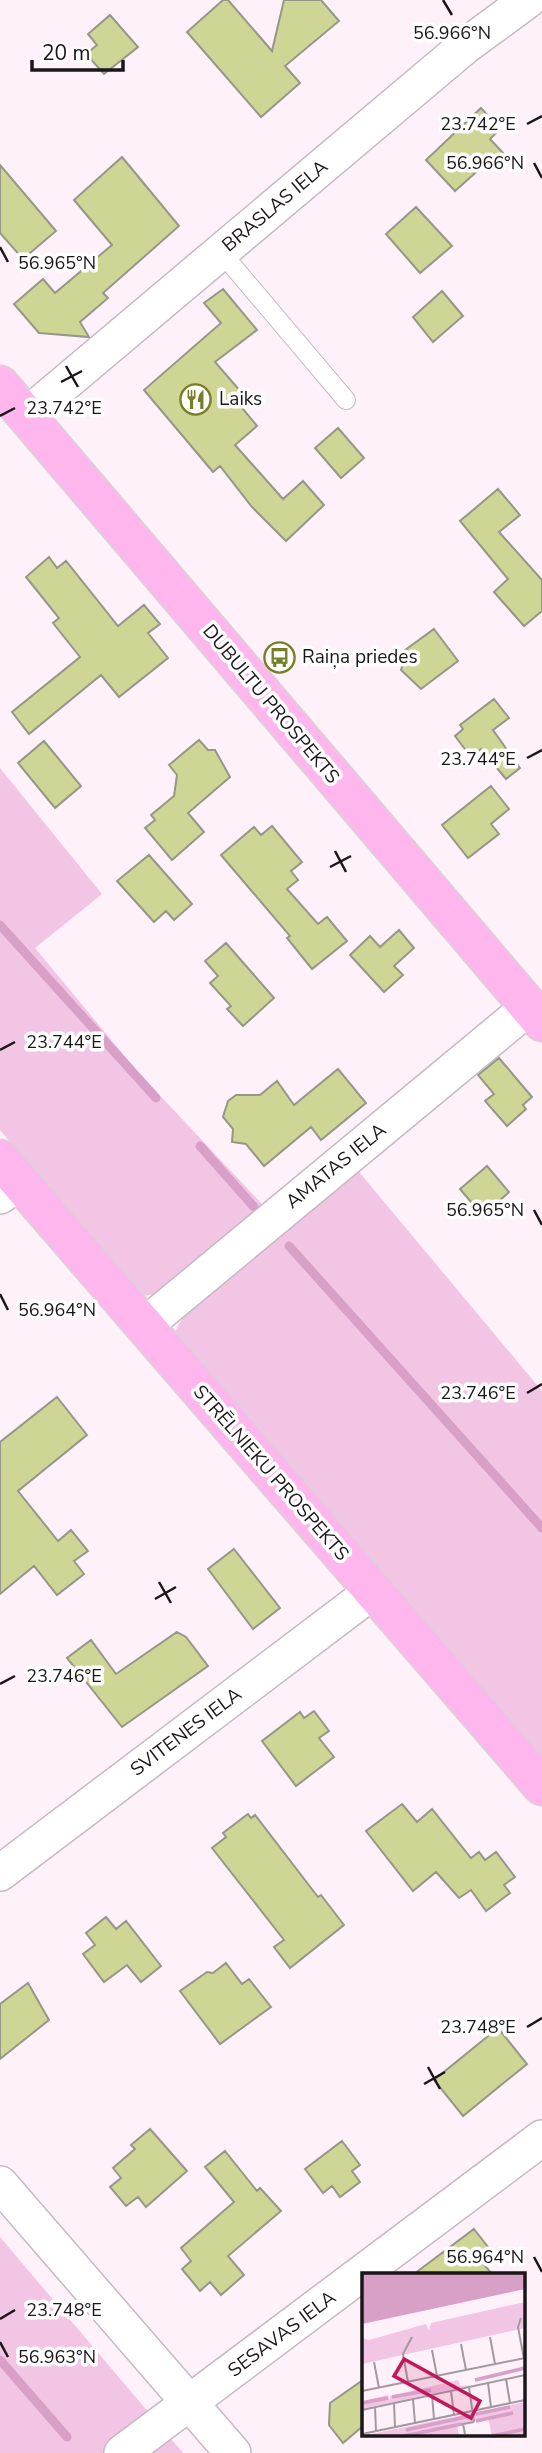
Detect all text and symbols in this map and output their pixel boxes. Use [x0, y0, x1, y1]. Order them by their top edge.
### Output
text: 56.966°N [413, 21, 491, 45]
scale bar [32, 28, 122, 72]
text: 20 m [42, 39, 91, 67]
text: 23.742°E [440, 112, 516, 136]
text: 56.966°N [446, 151, 524, 175]
street label: BRASLAS IELA [217, 154, 334, 258]
text: 56.965°N [18, 251, 96, 275]
restaurant icon: Laiks [179, 382, 213, 416]
place label: Laiks [219, 386, 262, 412]
text: 23.742°E [26, 396, 102, 420]
street label: DUBULTU PROSPEKTS [197, 619, 345, 789]
bus stop icon: Raiņa priedes [262, 640, 296, 674]
place label: Raiņa priedes [302, 644, 418, 670]
text: 23.744°E [440, 747, 516, 771]
text: 23.744°E [26, 1030, 102, 1054]
street label: AMATAS IELA [280, 1117, 392, 1215]
text: 56.965°N [446, 1198, 524, 1222]
text: 56.964°N [18, 1298, 96, 1322]
street label: STRĒLNIEKU PROSPEKTS [187, 1379, 355, 1567]
text: 23.746°E [440, 1381, 516, 1405]
text: 23.746°E [26, 1664, 102, 1688]
street label: SVITENES IELA [125, 1681, 247, 1782]
text: 23.748°E [440, 2015, 516, 2039]
text: 56.964°N [446, 2245, 524, 2269]
inset map [362, 2273, 524, 2436]
street label: SESAVAS IELA [223, 2285, 341, 2383]
text: 23.748°E [26, 2298, 102, 2322]
text: 56.963°N [18, 2345, 96, 2369]

